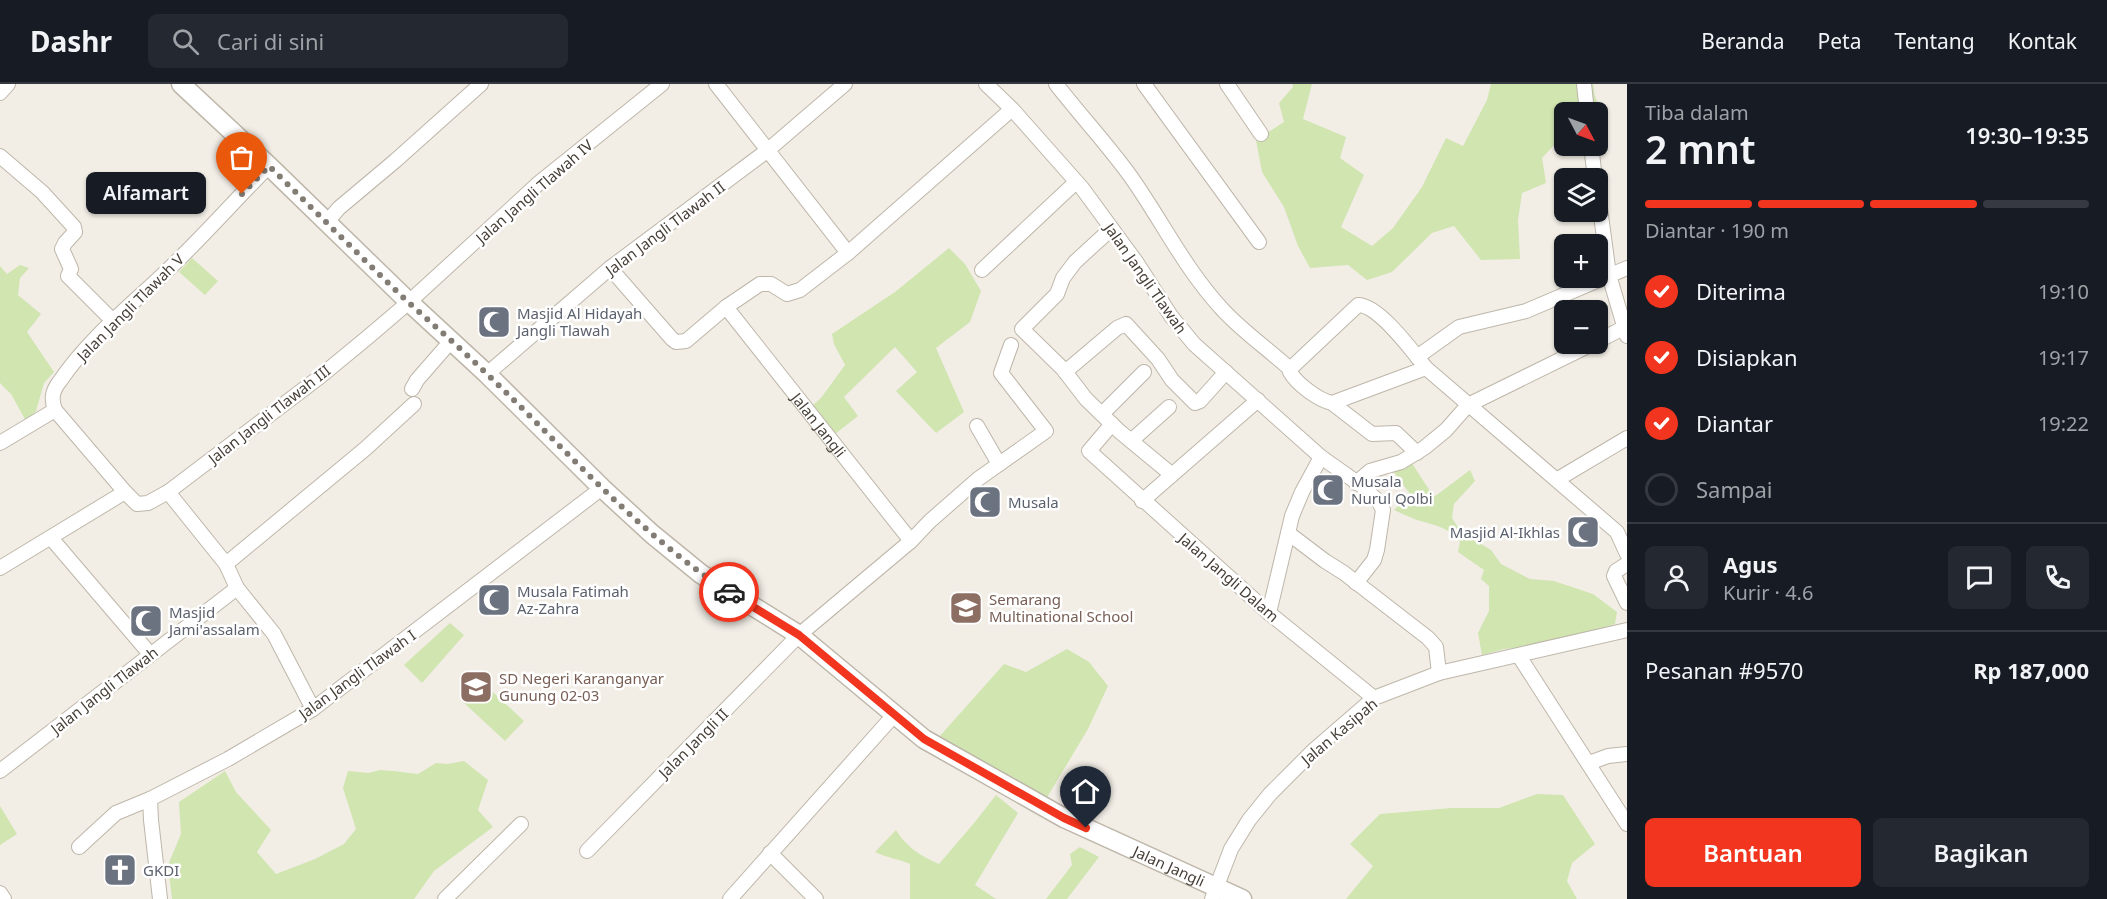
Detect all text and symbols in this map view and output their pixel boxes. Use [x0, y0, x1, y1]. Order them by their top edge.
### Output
search box [148, 14, 568, 68]
text: Dashr [30, 22, 112, 60]
icon: search [169, 25, 202, 58]
text: Cari di sini [217, 26, 324, 56]
text: Beranda [1701, 27, 1785, 55]
text: Peta [1818, 27, 1861, 55]
text: Tentang [1894, 27, 1975, 55]
text: Kontak [2008, 27, 2077, 55]
text: Tiba dalam [1645, 99, 1749, 126]
north arrow [1554, 102, 1608, 156]
map controls [1554, 102, 1608, 354]
text: 19:30–19:35 [1965, 120, 2089, 150]
text: 2 mnt [1645, 122, 1756, 175]
pin [216, 132, 267, 194]
street label: Jalan Jangli Tlawah IV [470, 135, 597, 249]
icon: bag [225, 141, 258, 174]
button: layers [1554, 168, 1608, 222]
callout: Alfamart [86, 173, 206, 215]
street label: Jalan Jangli Tlawah II [600, 176, 729, 281]
text: Alfamart [103, 179, 189, 206]
street label: Jalan Jangli Tlawah [1099, 217, 1192, 337]
text: Diantar · 190 m [1645, 217, 1789, 244]
button: + [1554, 234, 1608, 288]
street label: Jalan Jangli Tlawah V [71, 249, 188, 366]
icon: check [1645, 275, 1678, 308]
text: Diterima [1696, 276, 1786, 306]
text: 19:10 [2038, 278, 2089, 305]
button: − [1554, 300, 1608, 354]
place label: Masjid Al Hidayah Jangli Tlawah [515, 303, 642, 340]
mosque icon: Masjid Al Hidayah Jangli Tlawah [476, 304, 512, 340]
icon: check [1645, 341, 1678, 374]
text: Disiapkan [1696, 342, 1798, 372]
text: 19:17 [2038, 344, 2089, 371]
street label: Jalan Jangli Tlawah III [202, 360, 334, 469]
street label: Jalan Jangli [786, 387, 851, 461]
icon: check [1645, 407, 1678, 440]
text: Diantar [1696, 408, 1773, 438]
text: 19:22 [2038, 410, 2089, 437]
place label: Musala Nurul Qolbi [1351, 471, 1433, 508]
mosque icon: Musala Nurul Qolbi [1310, 472, 1346, 508]
text: Sampai [1696, 474, 1773, 504]
mosque icon: Musala [967, 484, 1003, 520]
place label: Musala [1008, 492, 1059, 512]
mosque icon: Masjid Al-Ikhlas [1565, 514, 1601, 550]
place label: Masjid Al-Ikhlas [1450, 522, 1560, 542]
street label: Jalan Jangli Dalam [1173, 527, 1283, 626]
button: person [1645, 546, 1708, 609]
button: chat [1948, 546, 2011, 609]
button: phone [2026, 546, 2089, 609]
text: Agus [1723, 549, 1777, 579]
courier [699, 562, 759, 622]
icon: car [713, 576, 746, 609]
text: Kurir · 4.6 [1723, 579, 1813, 606]
place label: Musala Fatimah Az-Zahra [517, 581, 629, 618]
mosque icon: Musala Fatimah Az-Zahra [476, 582, 512, 618]
place label: Semarang Multinational School [989, 589, 1133, 626]
school or university icon: Semarang Multinational School [948, 590, 984, 626]
place label: Masjid Jami'assalam [167, 602, 260, 639]
mosque icon: Masjid Jami'assalam [128, 603, 164, 639]
street label: Jalan Jangli Tlawah I [293, 625, 419, 724]
street label: Jalan Jangli Tlawah [45, 642, 162, 739]
text: Pesanan #9570 [1645, 655, 1803, 685]
text: Rp 187,000 [1973, 655, 2089, 685]
place label: SD Negeri Karanganyar Gunung 02-03 [499, 668, 664, 705]
school or university icon: SD Negeri Karanganyar Gunung 02-03 [458, 669, 494, 705]
street label: Jalan Kasipah [1295, 693, 1381, 770]
street label: Jalan Jangli II [652, 704, 732, 784]
pin [1060, 766, 1111, 828]
icon: home [1069, 775, 1102, 808]
button: Bantuan [1645, 818, 1861, 887]
button: Bagikan [1873, 818, 2089, 887]
street label: Jalan Jangli [1128, 840, 1208, 891]
church icon: GKDI [102, 852, 138, 888]
place label: GKDI [143, 860, 179, 880]

